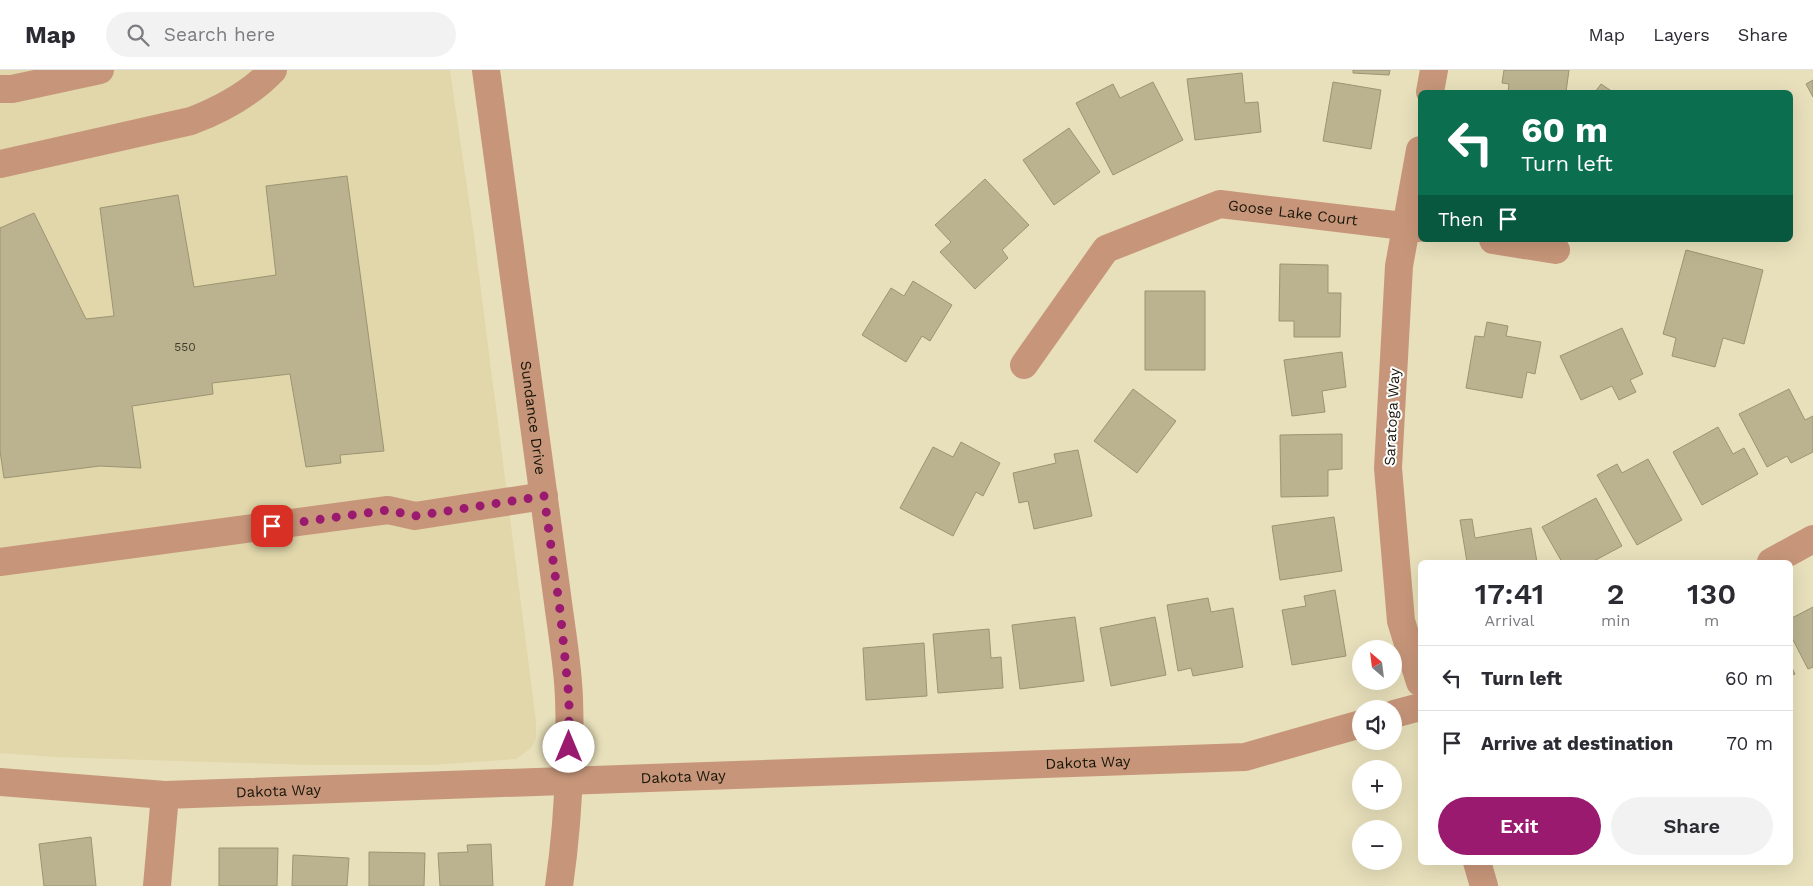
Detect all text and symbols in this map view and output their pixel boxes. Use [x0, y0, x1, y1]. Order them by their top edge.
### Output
search box [106, 12, 456, 57]
text: Map [25, 21, 76, 49]
icon: search [124, 21, 152, 49]
text: Search here [164, 23, 275, 46]
text: Map [1588, 24, 1625, 45]
text: Layers [1653, 24, 1710, 45]
text: Share [1738, 24, 1788, 45]
text: 60 m [1521, 109, 1608, 151]
icon: left [1438, 110, 1503, 175]
text: Turn left [1521, 151, 1613, 176]
street label: Goose Lake Court [1227, 196, 1359, 230]
icon: arrive [1494, 205, 1522, 233]
text: Then [1438, 208, 1484, 231]
house number: 550 [174, 340, 196, 354]
street label: Sundance Drive [516, 360, 550, 476]
street label: Saratoga Way [1380, 367, 1404, 466]
pin [251, 505, 293, 547]
icon: arrive [258, 512, 286, 540]
text: 17:41 [1475, 576, 1544, 611]
text: 2 [1607, 576, 1625, 611]
text: 130 [1687, 576, 1736, 611]
text: Arrival [1485, 611, 1534, 630]
text: min [1601, 611, 1630, 630]
text: m [1704, 611, 1719, 630]
north arrow [1352, 640, 1402, 690]
map controls [1352, 640, 1402, 870]
icon: left [1438, 664, 1466, 692]
text: Turn left [1481, 667, 1562, 690]
text: 60 m [1725, 667, 1773, 690]
button: sound [1352, 700, 1402, 750]
position arrow [542, 720, 594, 772]
icon: arrive [1438, 729, 1466, 757]
text: Arrive at destination [1481, 732, 1673, 755]
text: 70 m [1726, 732, 1773, 755]
street label: Dakota Way [1045, 752, 1131, 773]
button: + [1352, 760, 1402, 810]
street label: Dakota Way [640, 766, 726, 787]
street label: Dakota Way [235, 781, 322, 802]
button: Exit [1438, 797, 1601, 855]
button: Share [1611, 797, 1773, 855]
button: − [1352, 820, 1402, 870]

